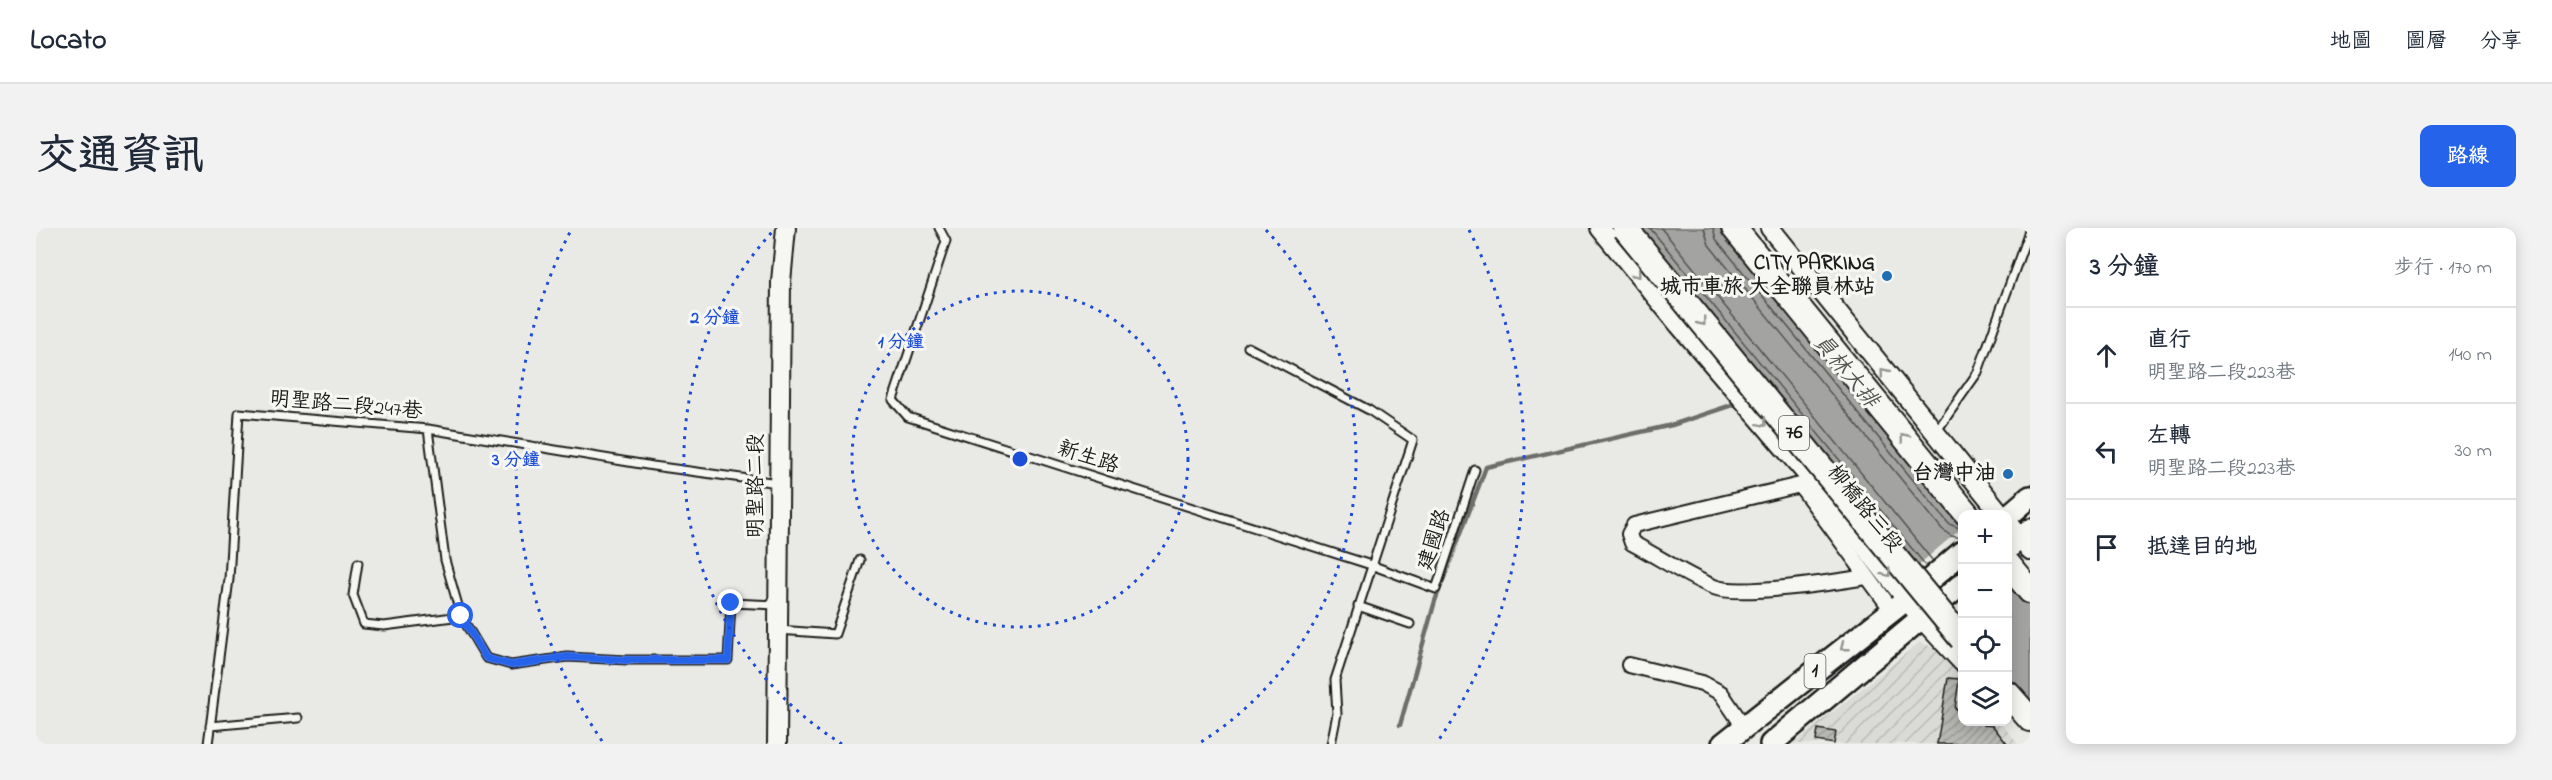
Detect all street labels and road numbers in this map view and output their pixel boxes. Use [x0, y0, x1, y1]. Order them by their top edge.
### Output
street label: 明聖路二段247巷 [268, 384, 424, 428]
road number: 76 [1779, 416, 1809, 450]
street label: 明聖路二段 [742, 434, 772, 539]
street label: 新生路 [1053, 434, 1123, 482]
street label: 柳橋路三段 [1819, 459, 1909, 559]
street label: 建國路 [1411, 505, 1459, 575]
road number: 1 [1804, 654, 1826, 688]

